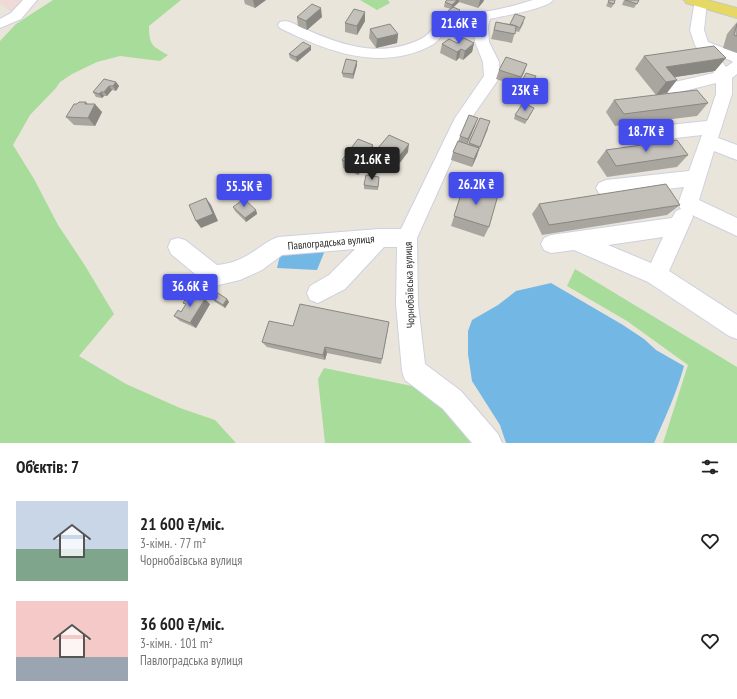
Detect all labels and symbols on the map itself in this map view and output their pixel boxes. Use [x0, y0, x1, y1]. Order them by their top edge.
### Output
pin: 21.6K ₴ [422, 11, 496, 45]
pin: 23K ₴ [497, 78, 553, 112]
pin: 18.7K ₴ [609, 119, 683, 153]
pin: 21.6K ₴ [335, 147, 409, 181]
pin: 26.2K ₴ [439, 172, 513, 206]
pin: 55.5K ₴ [207, 174, 281, 208]
street label: Павлоградська вулиця [287, 231, 375, 253]
street label: Чорнобаївська вулиця [400, 242, 418, 328]
pin: 36.6K ₴ [153, 274, 227, 308]

